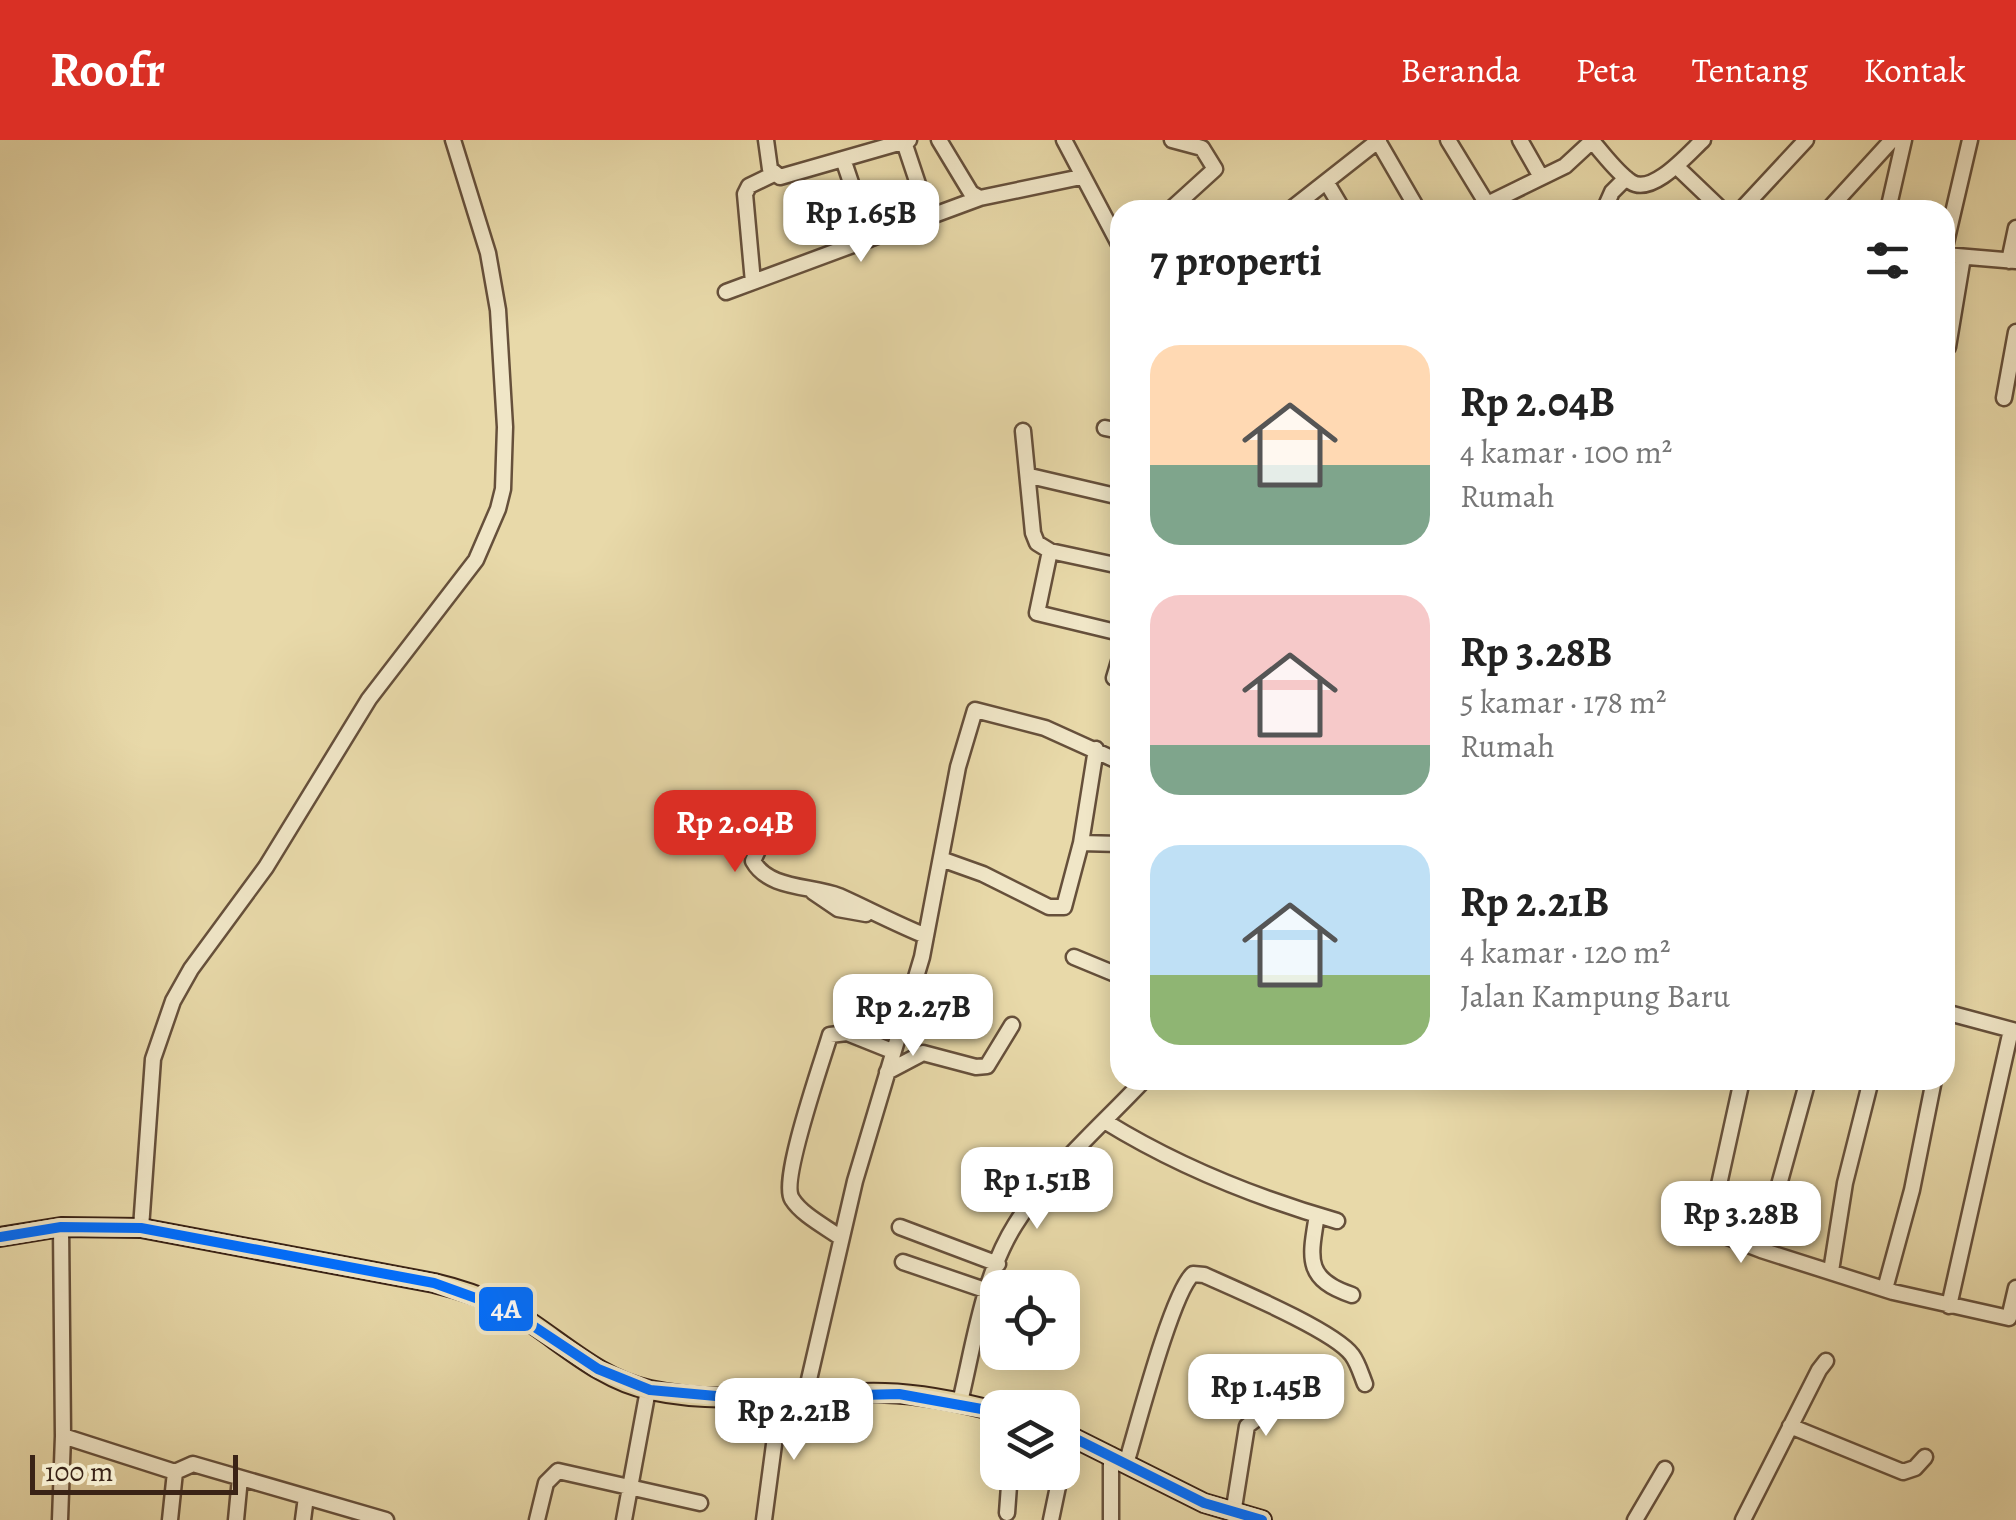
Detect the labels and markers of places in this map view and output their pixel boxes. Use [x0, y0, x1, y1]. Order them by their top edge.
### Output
pin: Rp 1.65B [758, 180, 964, 265]
pin: Rp 2.04B [632, 790, 838, 875]
pin: Rp 2.27B [810, 974, 1016, 1059]
pin: Rp 1.51B [934, 1147, 1140, 1232]
pin: Rp 3.28B [1638, 1181, 1844, 1266]
pin: Rp 1.45B [1163, 1354, 1369, 1439]
pin: Rp 2.21B [691, 1378, 897, 1463]

